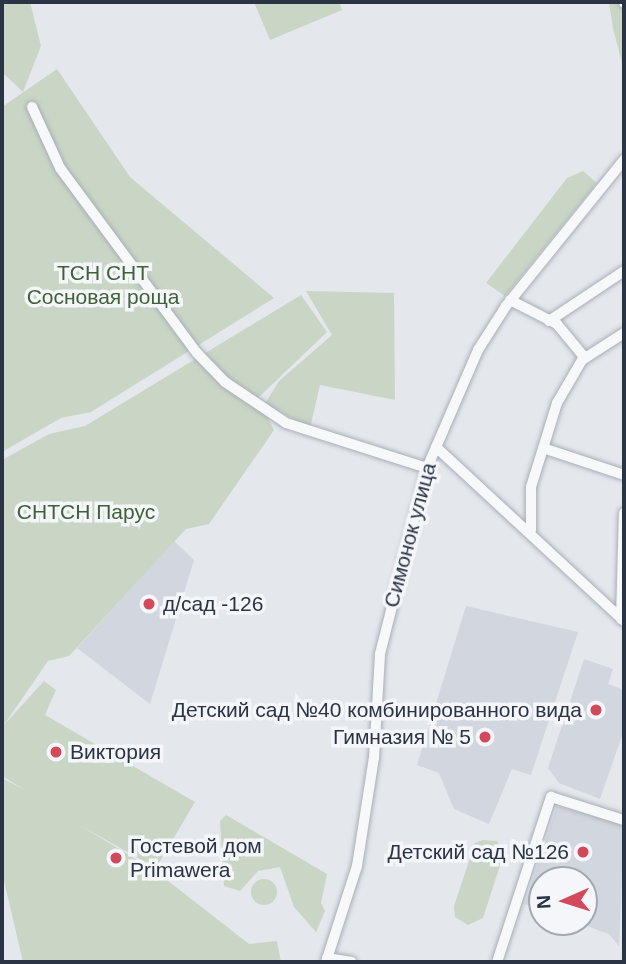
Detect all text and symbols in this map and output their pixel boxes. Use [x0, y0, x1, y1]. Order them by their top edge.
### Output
park label: ТСН СНТ Сосновая роща [27, 260, 179, 310]
street label: Симонок улица [379, 460, 441, 610]
park label: СНТСН Парус [17, 499, 155, 525]
place label: д/сад -126 [163, 591, 263, 617]
marker: д/сад -126 [141, 596, 157, 612]
place label: Детский сад №40 комбинированного вида [172, 697, 582, 723]
marker: Детский сад №40 комбинированного вида [588, 702, 604, 718]
place label: Гимназия № 5 [333, 724, 471, 750]
marker: Гимназия № 5 [477, 729, 493, 745]
place label: Виктория [70, 739, 161, 765]
marker: Виктория [48, 744, 64, 760]
place label: Гостевой дом Primawera [130, 833, 262, 883]
place label: Детский сад №126 [388, 839, 569, 865]
marker: Детский сад №126 [575, 844, 591, 860]
marker: Гостевой дом Primawera [108, 850, 124, 866]
north arrow [528, 866, 598, 936]
text: N [533, 895, 554, 909]

